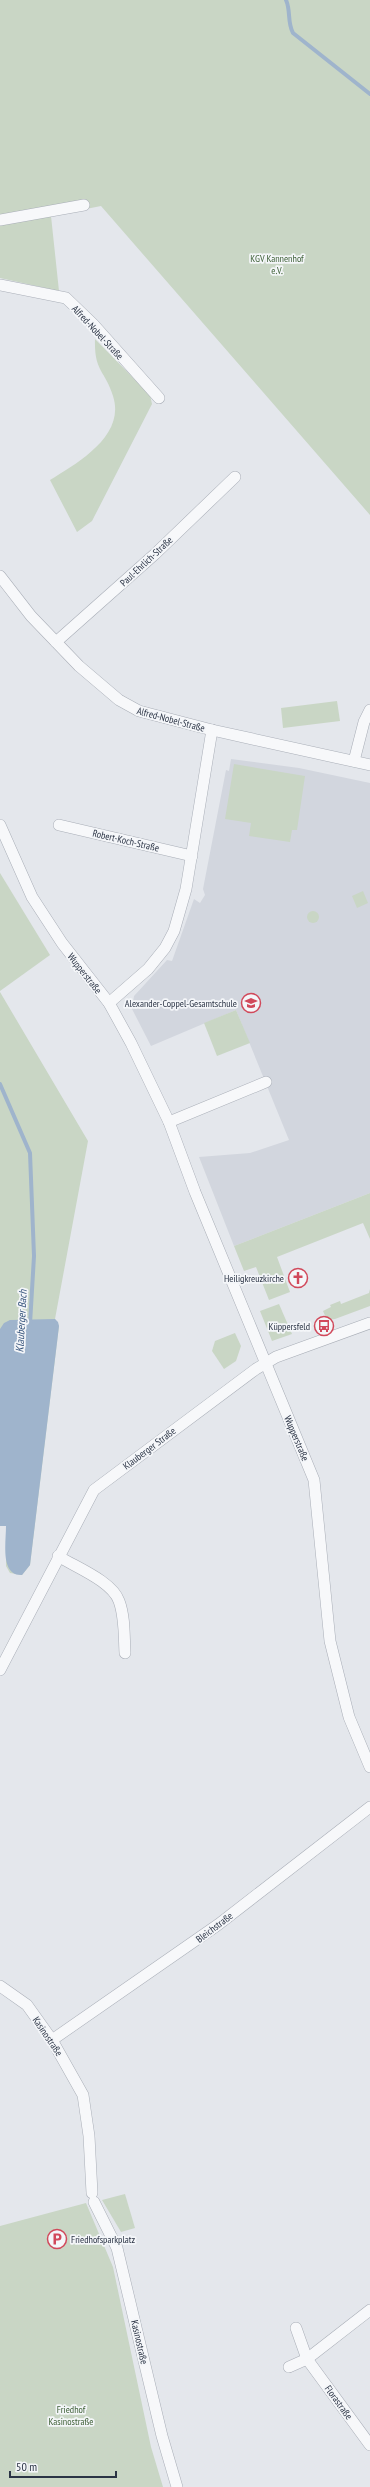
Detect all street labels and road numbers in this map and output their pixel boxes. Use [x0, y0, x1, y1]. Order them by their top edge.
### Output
street label: Alfred-Nobel-Straße [69, 302, 126, 362]
street label: Paul-Ehrlich-Straße [117, 534, 175, 589]
street label: Alfred-Nobel-Straße [135, 704, 206, 735]
street label: Robert-Koch-Straße [91, 826, 161, 854]
street label: Wupperstraße [65, 950, 105, 996]
street label: Wupperstraße [281, 1413, 312, 1463]
street label: Klauberger Straße [120, 1424, 178, 1473]
street label: Bleichstraße [193, 1909, 235, 1946]
street label: Kasinostraße [30, 2014, 66, 2059]
street label: Kasinostraße [128, 2319, 151, 2365]
street label: Florastraße [322, 2383, 355, 2422]

